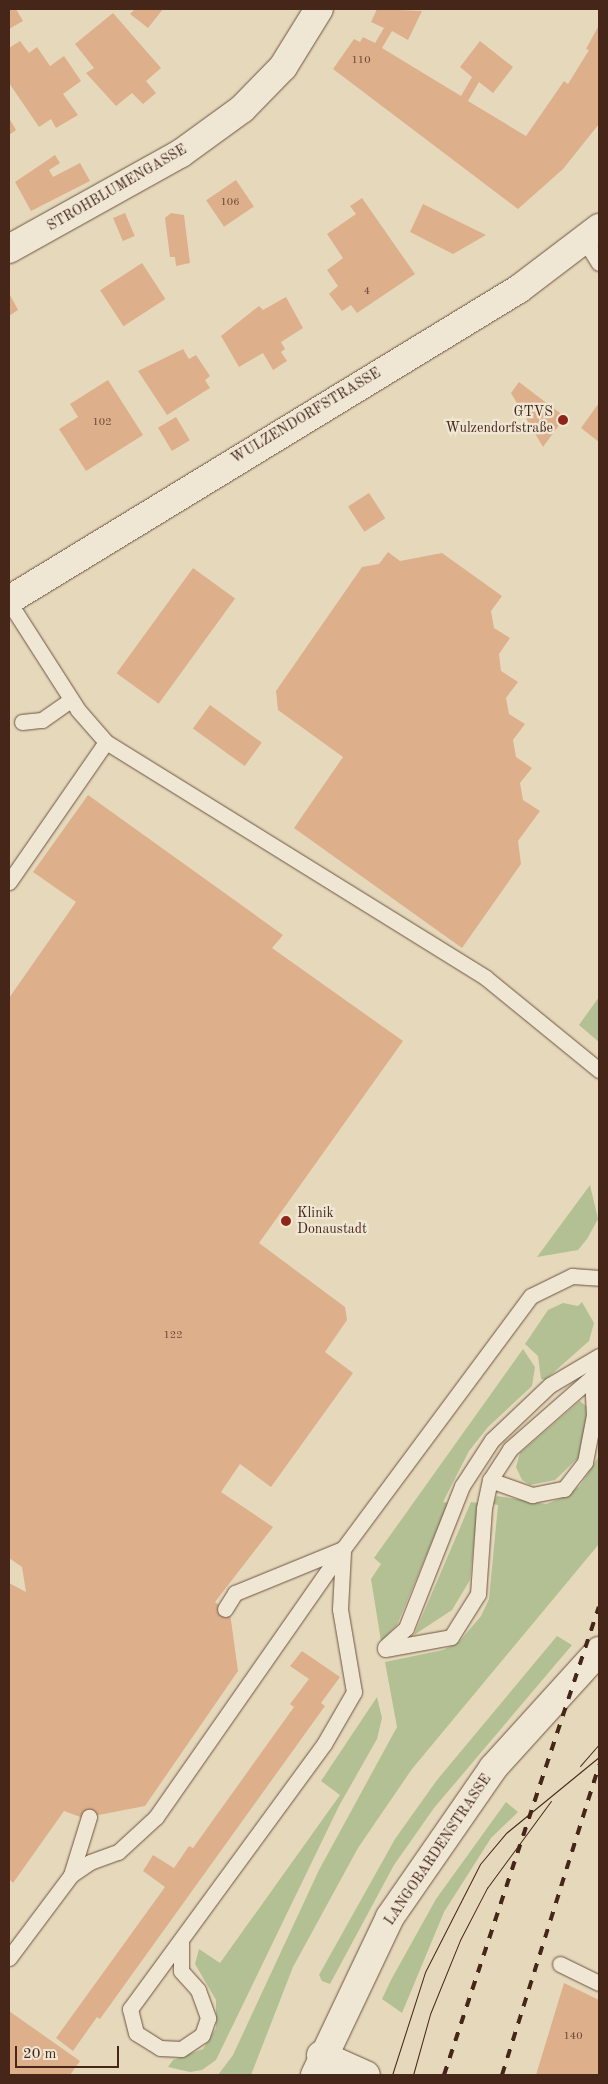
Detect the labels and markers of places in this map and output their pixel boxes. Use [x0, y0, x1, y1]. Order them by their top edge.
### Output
place label: GTVS Wulzendorfstraße [445, 404, 553, 437]
marker: GTVS Wulzendorfstraße [557, 414, 569, 426]
place label: Klinik Donaustadt [297, 1205, 367, 1238]
marker: Klinik Donaustadt [279, 1214, 293, 1228]

